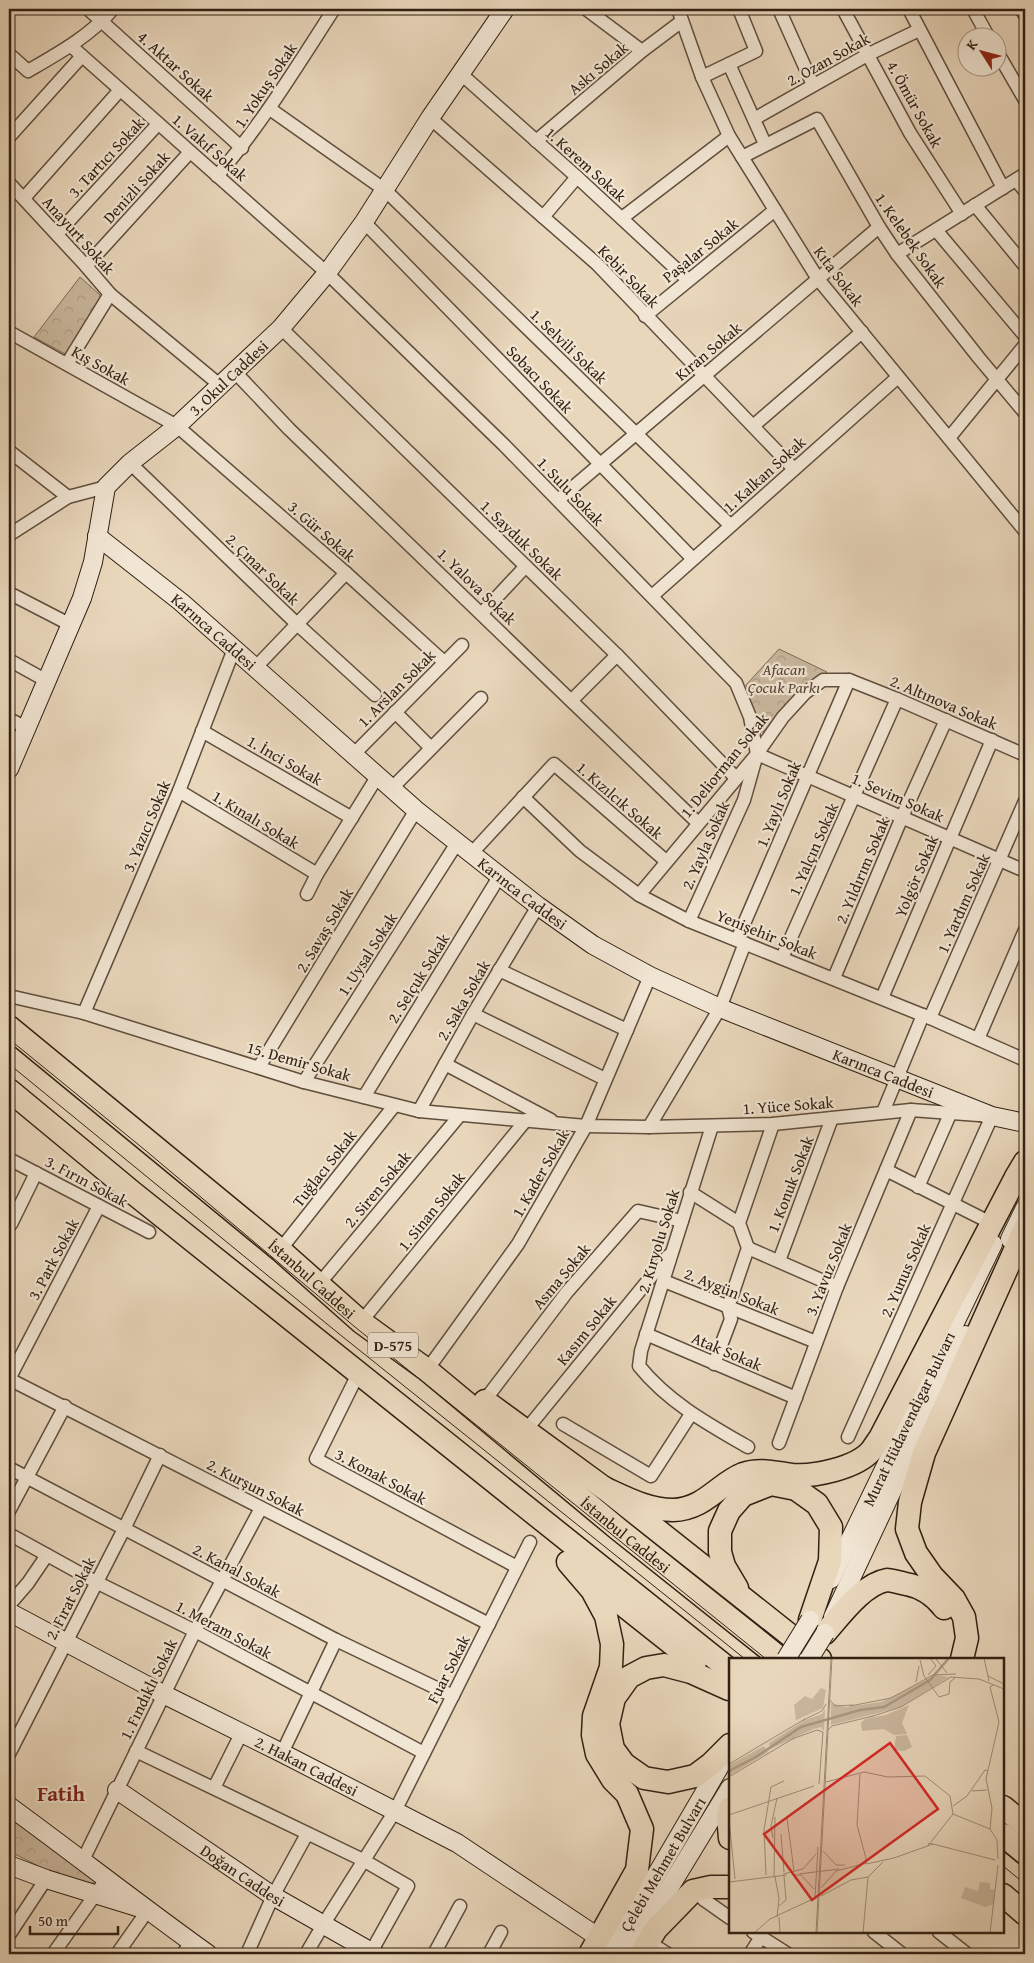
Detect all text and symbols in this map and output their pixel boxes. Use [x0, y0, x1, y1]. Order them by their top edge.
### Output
street label: 4. Aktar Sokak [132, 25, 220, 108]
street label: 2. Ozan Sokak [782, 26, 875, 92]
north arrow [956, 28, 1006, 78]
street label: Askı Sokak [563, 35, 634, 100]
text: K [961, 35, 982, 54]
street label: 1. Yokuş Sokak [228, 37, 303, 132]
street label: 4. Ömür Sokak [881, 56, 949, 153]
street label: 1. Vakıf Sokak [167, 107, 254, 187]
street label: 3. Tartıcı Sokak [62, 111, 150, 203]
street label: 1. Kerem Sokak [540, 121, 633, 208]
street label: Denizli Sokak [97, 145, 176, 228]
street label: 1. Kelebek Sokak [869, 188, 953, 293]
street label: Anayurt Sokak [37, 190, 121, 280]
street label: Paşalar Sokak [657, 211, 744, 288]
street label: Kebir Sokak [593, 239, 666, 314]
street label: Kıta Sokak [808, 241, 870, 312]
street label: 1. Selvili Sokak [525, 303, 614, 390]
street label: Kıran Sokak [670, 315, 747, 386]
street label: 3. Okul Caddesi [183, 334, 274, 421]
street label: Kış Sokak [67, 339, 135, 391]
street label: Sobacı Sokak [501, 339, 579, 419]
street label: 1. Kalkan Sokak [717, 429, 812, 518]
street label: 1. Sulu Sokak [532, 451, 611, 532]
street label: 1. Sayduk Sokak [475, 494, 569, 586]
street label: 3. Gür Sokak [283, 495, 362, 568]
street label: 2. Çınar Sokak [221, 527, 306, 611]
street label: 1. Yalova Sokak [432, 542, 523, 631]
street label: Karınca Caddesi [166, 587, 262, 676]
street label: 1. Arslan Sokak [351, 643, 441, 733]
park label: Afacan Çocuk Parkı [748, 657, 820, 699]
street label: 2. Altınova Sokak [886, 669, 1002, 736]
street label: 1. Deliorman Sokak [674, 707, 774, 823]
street label: 1. İnci Sokak [243, 729, 328, 792]
street label: 1. Kızılcık Sokak [571, 755, 669, 845]
street label: 1. Yaylı Sokak [749, 756, 807, 851]
street label: 1. Sevim Sokak [848, 766, 949, 829]
street label: 3. Yazıcı Sokak [116, 776, 176, 876]
street label: 1. Kınalı Sokak [208, 783, 305, 855]
street label: 2. Yayla Sokak [675, 796, 736, 893]
street label: 1. Yalçın Sokak [782, 798, 845, 899]
street label: 2. Yıldırım Sokak [829, 812, 896, 927]
street label: Yolgör Sokak [888, 830, 944, 921]
street label: 1. Yardım Sokak [930, 848, 996, 957]
street label: Karınca Caddesi [473, 851, 573, 936]
street label: 2. Savaş Sokak [289, 882, 359, 977]
street label: Yenişehir Sokak [713, 903, 822, 965]
street label: 1. Uysal Sokak [331, 907, 404, 1001]
street label: 2. Selçuk Sokak [381, 928, 456, 1028]
street label: 2. Saka Sokak [430, 954, 496, 1045]
street label: 15. Demir Sokak [244, 1035, 355, 1088]
street label: Karınca Caddesi [829, 1042, 938, 1104]
street label: 1. Yüce Sokak [742, 1090, 835, 1120]
street label: Tuğlacı Sokak [286, 1123, 362, 1212]
street label: 1. Kader Sokak [505, 1124, 575, 1221]
street label: 1. Konuk Sokak [761, 1131, 820, 1236]
street label: 2. Siren Sokak [338, 1145, 417, 1233]
street label: 3. Fırın Sokak [41, 1149, 133, 1213]
street label: 1. Sinan Sokak [391, 1165, 471, 1256]
street label: 2. Kıryolu Sokak [631, 1185, 686, 1296]
street label: 3. Park Sokak [21, 1213, 85, 1304]
street label: 3. Yavuz Sokak [799, 1218, 858, 1319]
street label: 2. Yunus Sokak [874, 1218, 937, 1321]
street label: İstanbul Caddesi [263, 1233, 362, 1325]
street label: Asma Sokak [526, 1237, 596, 1314]
street label: 2. Aygün Sokak [681, 1261, 784, 1321]
street label: Kasım Sokak [550, 1289, 622, 1370]
street label: Atak Sokak [688, 1325, 767, 1377]
street label: Murat Hüdavendigar Bulvarı [856, 1327, 961, 1510]
road number: D-575 [368, 1332, 418, 1358]
street label: 3. Konak Sokak [331, 1442, 432, 1511]
street label: 2. Kurşun Sokak [203, 1452, 310, 1522]
street label: İstanbul Caddesi [575, 1491, 676, 1579]
street label: 2. Kanal Sokak [189, 1537, 286, 1604]
street label: 2. Fırat Sokak [39, 1552, 102, 1644]
street label: 1. Meram Sokak [172, 1593, 277, 1665]
street label: Fuar Sokak [421, 1630, 476, 1707]
street label: 1. Fındıklı Sokak [113, 1634, 183, 1744]
inset map [729, 1658, 1004, 1933]
street label: 2. Hakan Caddesi [251, 1729, 363, 1802]
district label: Fatih [37, 1778, 85, 1809]
street label: Çelebi Mehmet Bulvarı [614, 1792, 712, 1936]
street label: Doğan Caddesi [196, 1838, 290, 1913]
scale bar [30, 1903, 118, 1935]
text: 50 m [38, 1910, 69, 1931]

